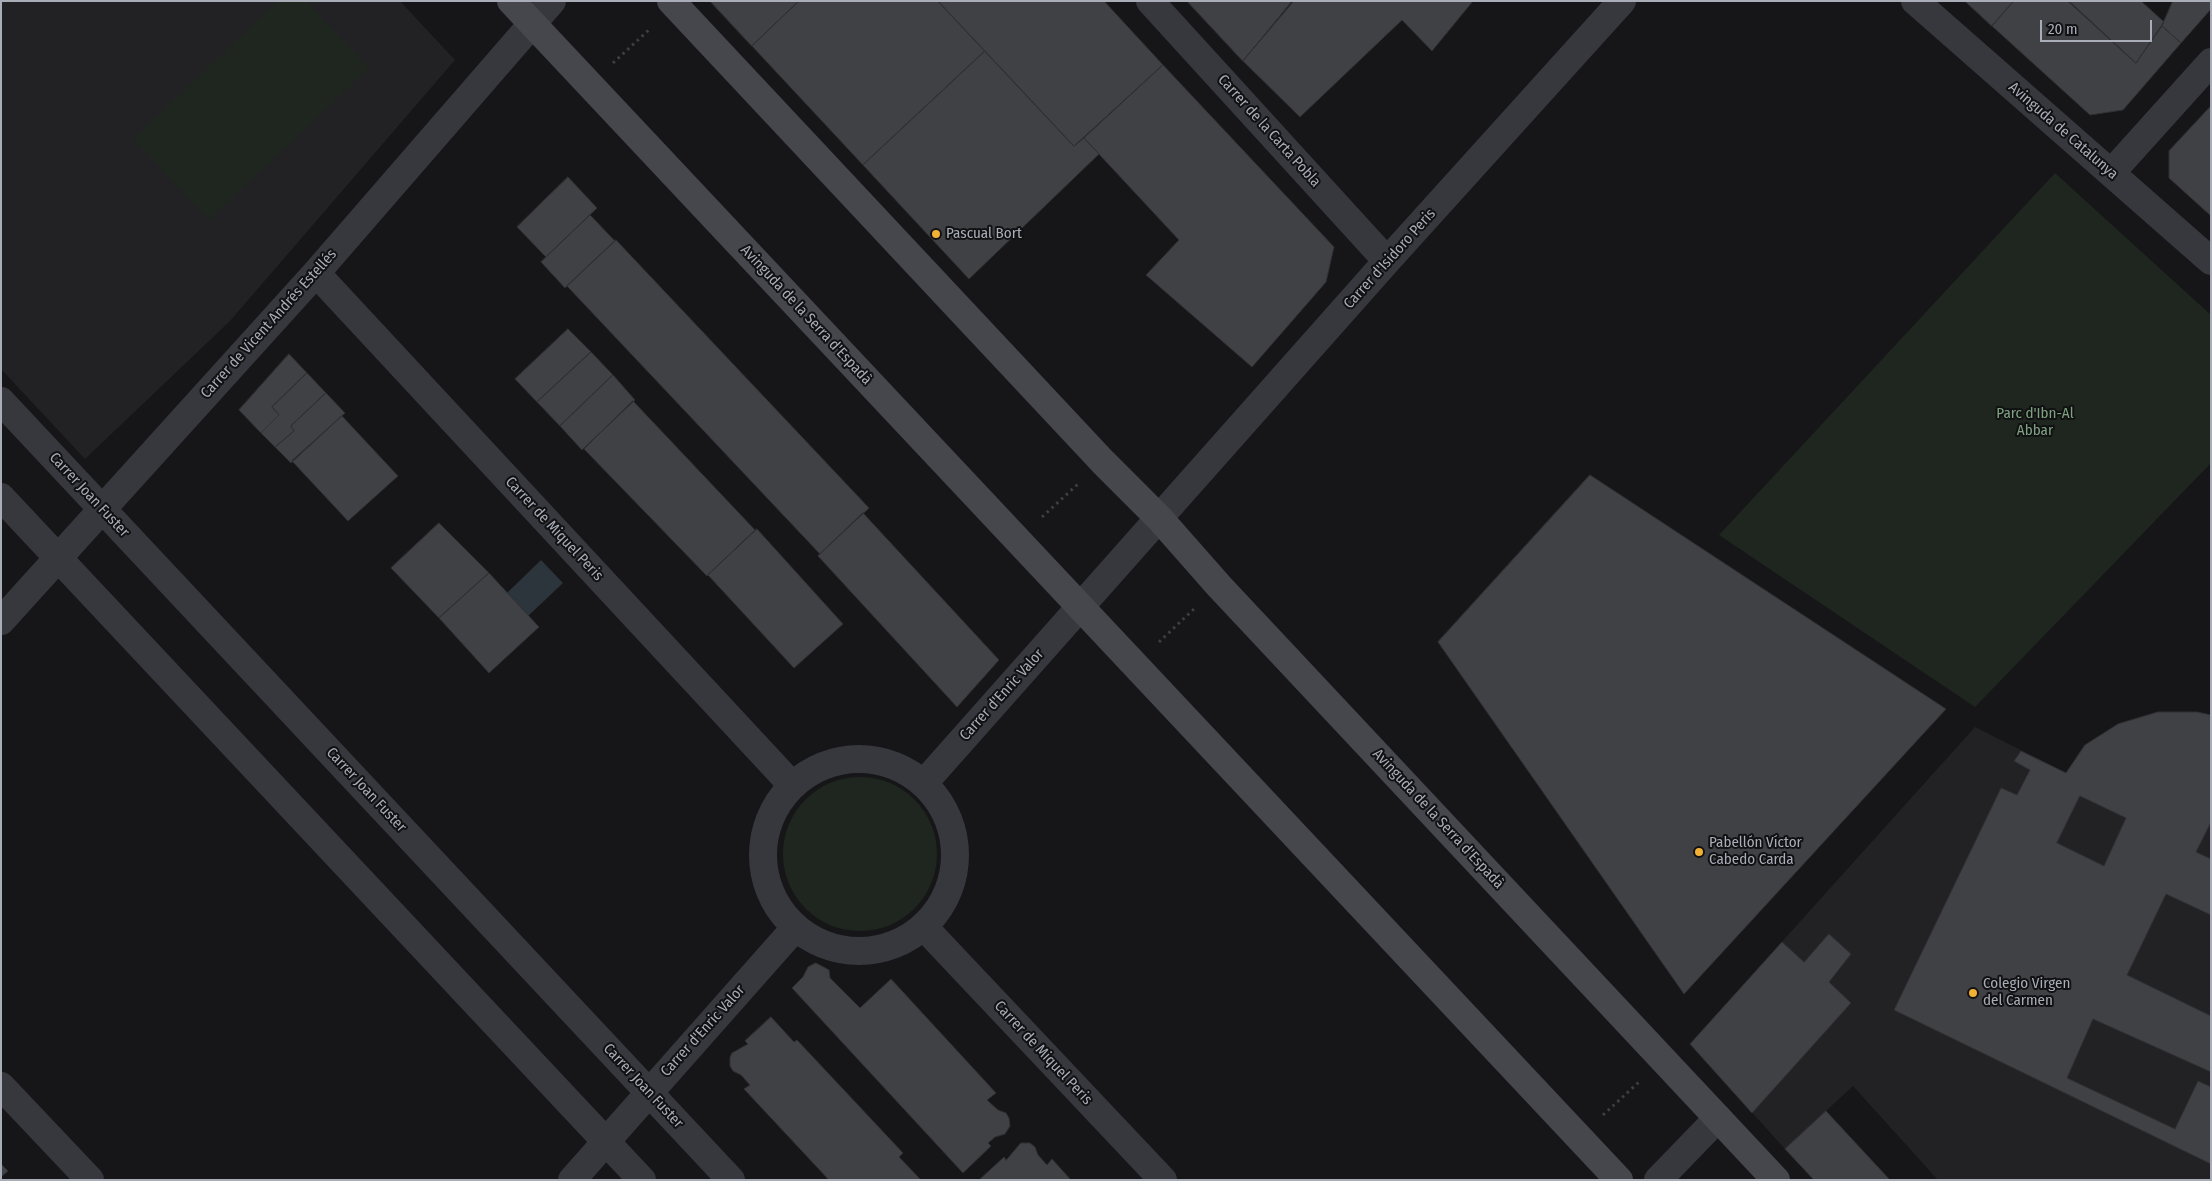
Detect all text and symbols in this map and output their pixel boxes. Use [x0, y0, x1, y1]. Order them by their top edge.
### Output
scale bar [2042, 10, 2154, 42]
text: 20 m [2048, 20, 2078, 38]
street label: Carrer de la Carta Pobla [1214, 71, 1324, 191]
street label: Avinguda de Catalunya [2005, 79, 2121, 183]
street label: Carrer d'Isidoro Peris [1340, 205, 1440, 313]
place label: Pascual Bort [946, 225, 1022, 243]
marker: Pascual Bort [930, 228, 942, 240]
street label: Avinguda de la Serra d'Espadà [737, 241, 875, 389]
street label: Carrer de Vicent Andrés Estellés [197, 246, 341, 402]
park label: Parc d'Ibn-Al Abbar [1996, 405, 2074, 440]
street label: Carrer Joan Fuster [45, 449, 133, 541]
street label: Carrer de Miquel Peris [501, 473, 607, 585]
street label: Carrer d'Enric Valor [956, 645, 1048, 745]
street label: Carrer Joan Fuster [322, 744, 410, 836]
street label: Avinguda de la Serra d'Espadà [1369, 745, 1507, 893]
place label: Pabellón Víctor Cabedo Carda [1709, 834, 1802, 869]
marker: Pabellón Víctor Cabedo Carda [1693, 846, 1705, 858]
place label: Colegio Virgen del Carmen [1983, 975, 2070, 1010]
street label: Carrer d'Enric Valor [657, 981, 749, 1081]
marker: Colegio Virgen del Carmen [1967, 987, 1979, 999]
street label: Carrer de Miquel Peris [990, 997, 1096, 1109]
street label: Carrer Joan Fuster [599, 1040, 687, 1132]

